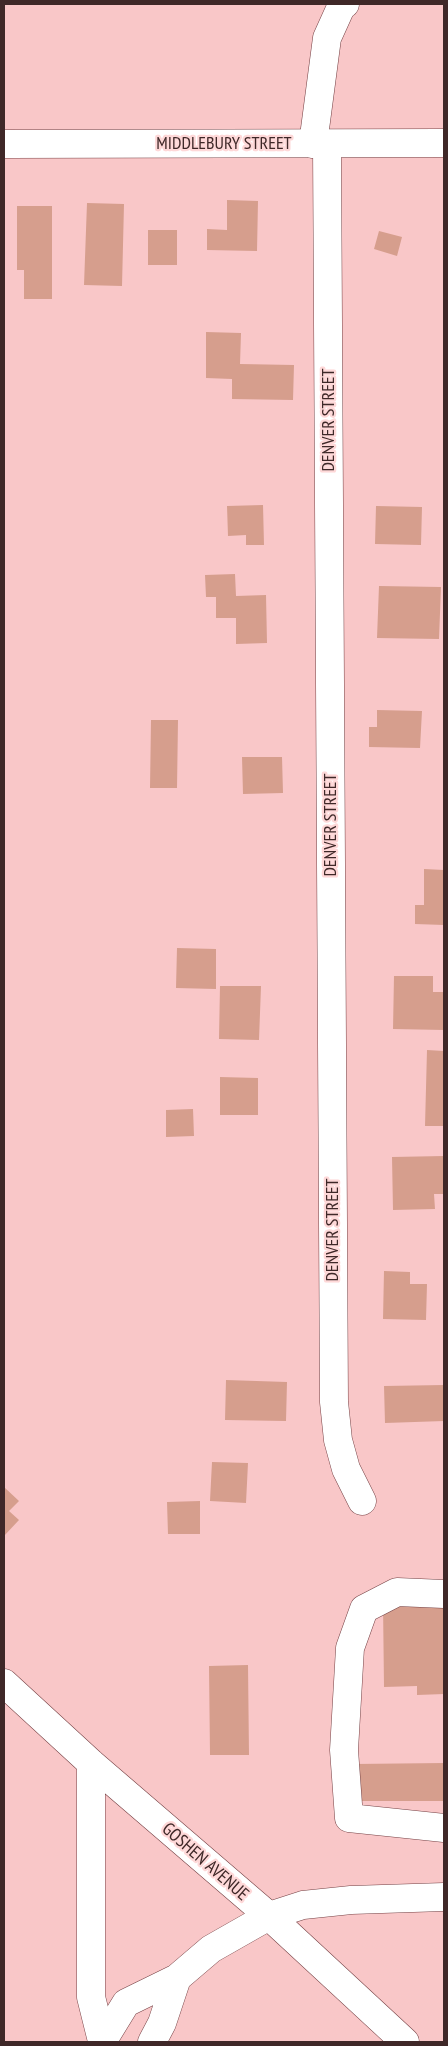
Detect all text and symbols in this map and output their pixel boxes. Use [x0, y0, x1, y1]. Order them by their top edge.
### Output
street label: MIDDLEBURY STREET [156, 133, 292, 155]
street label: DENVER STREET [318, 368, 340, 472]
street label: DENVER STREET [320, 773, 342, 877]
street label: DENVER STREET [322, 1178, 344, 1282]
street label: GOSHEN AVENUE [157, 1818, 253, 1906]

